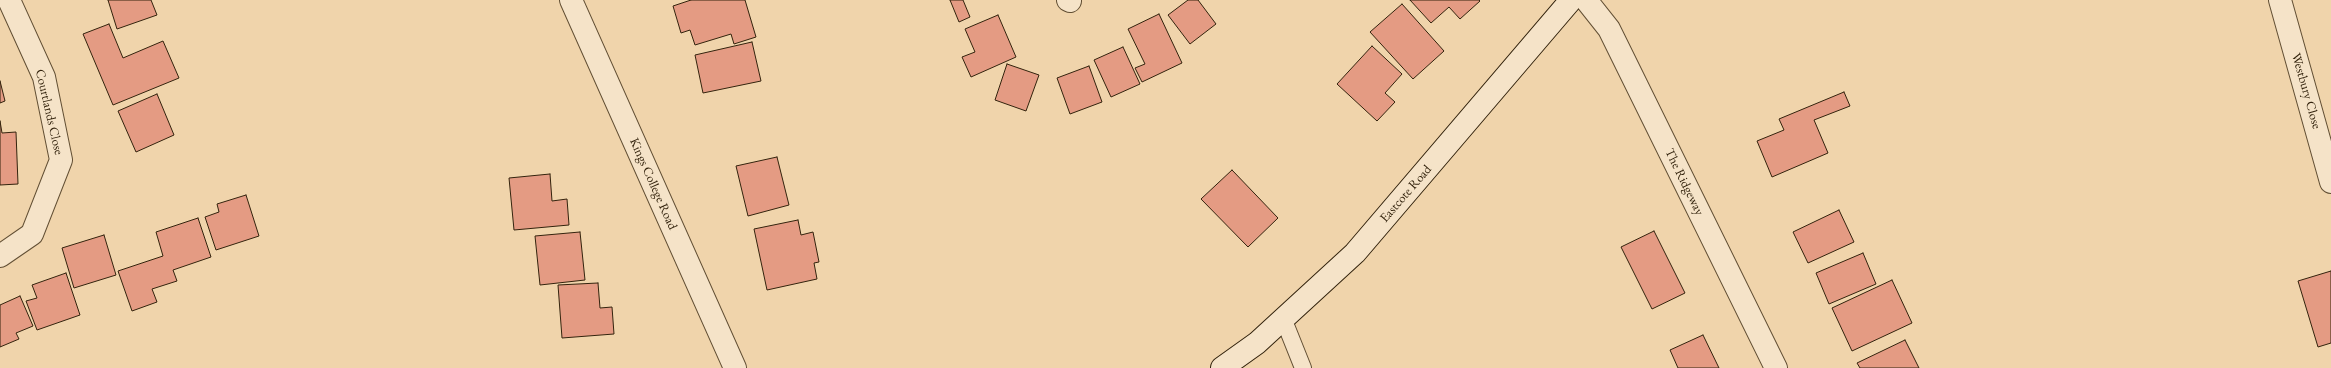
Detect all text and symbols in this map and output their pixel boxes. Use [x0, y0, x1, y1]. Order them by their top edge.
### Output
street label: Westbury Close [2288, 51, 2324, 131]
street label: Courtlands Close [32, 68, 66, 156]
street label: Kings College Road [626, 136, 680, 232]
street label: The Ridgeway [1661, 146, 1707, 218]
street label: Eastcote Road [1377, 162, 1435, 226]

